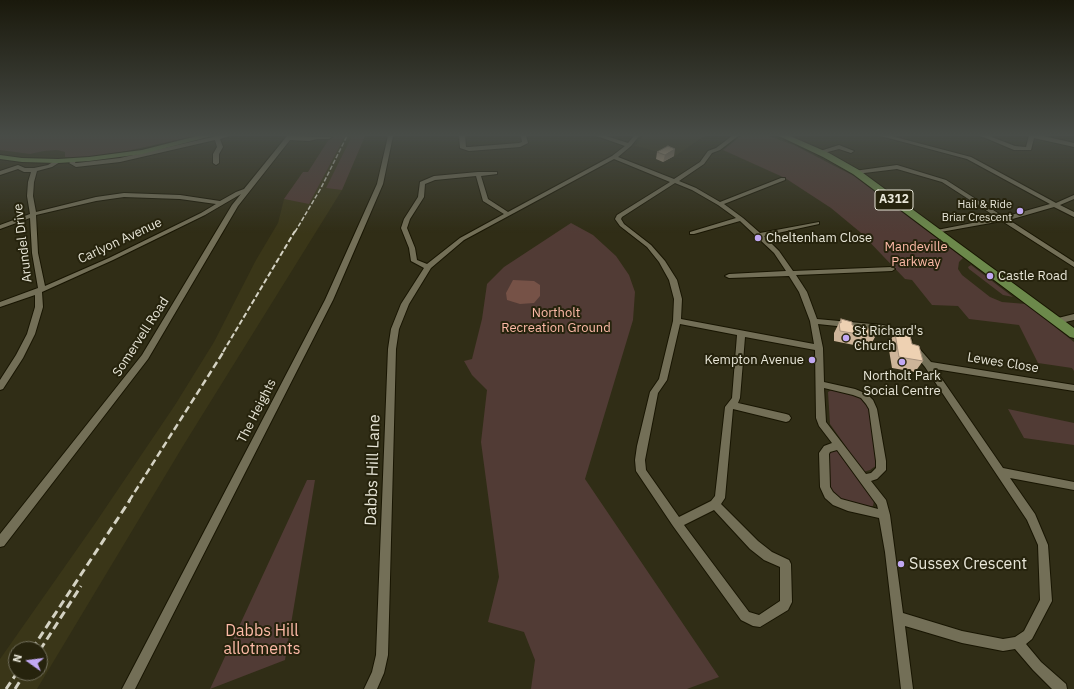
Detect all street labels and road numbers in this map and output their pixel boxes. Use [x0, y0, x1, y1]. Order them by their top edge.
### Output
road number: A312 [875, 190, 913, 210]
street label: Arundel Drive [10, 203, 36, 283]
street label: Carlyon Avenue [76, 215, 164, 267]
street label: Somervell Road [110, 294, 172, 380]
street label: Lewes Close [966, 350, 1040, 376]
street label: The Heights [234, 376, 280, 446]
street label: Dabbs Hill Lane [361, 414, 385, 526]

